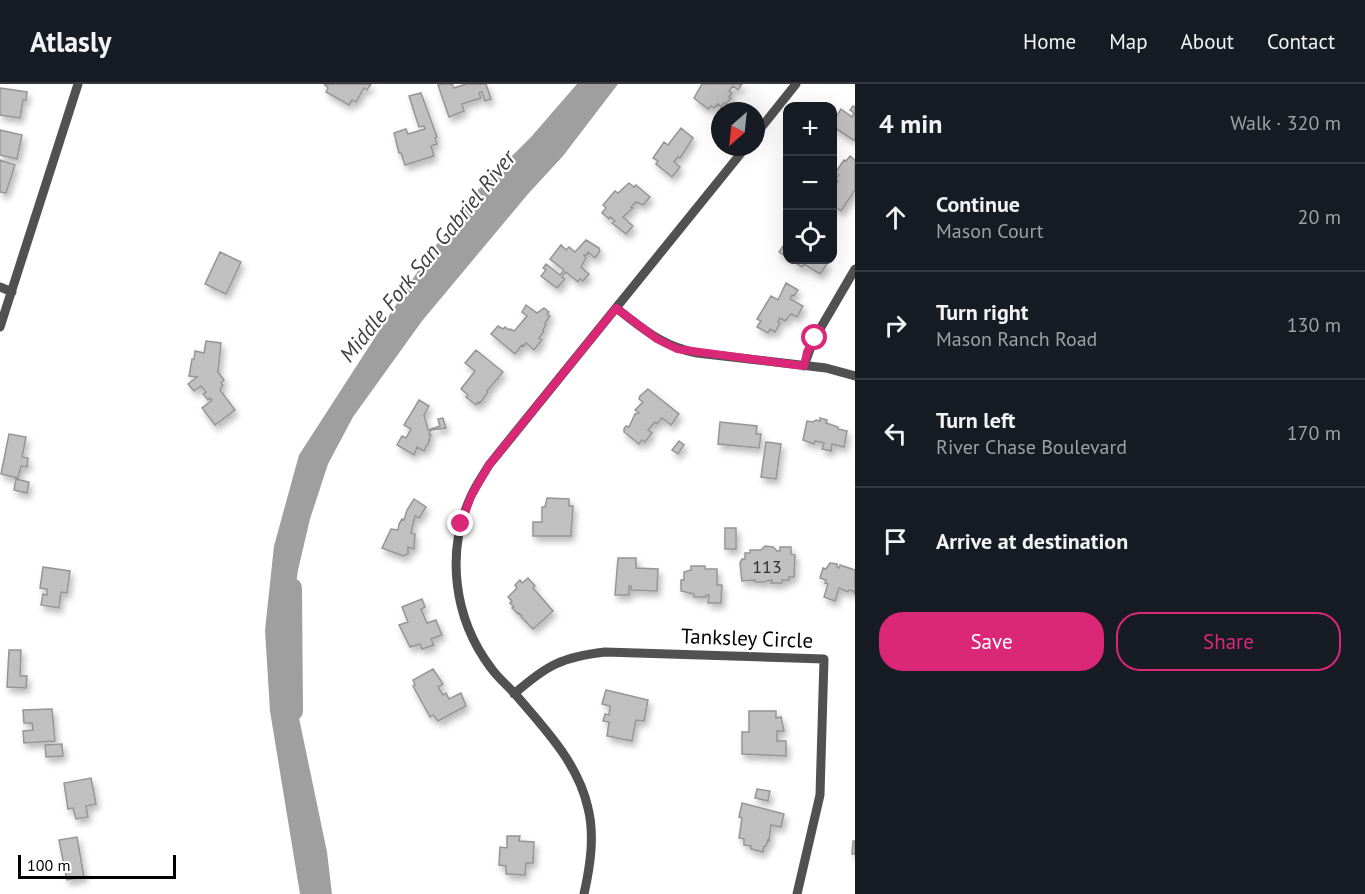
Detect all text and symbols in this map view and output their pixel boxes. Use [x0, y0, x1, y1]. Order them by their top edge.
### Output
text: Atlasly [30, 23, 112, 60]
text: Home [1023, 28, 1076, 55]
text: Map [1109, 28, 1148, 55]
text: About [1181, 28, 1234, 55]
text: Contact [1267, 28, 1335, 55]
north arrow [711, 102, 765, 156]
map controls [783, 102, 837, 264]
button: + [783, 102, 837, 156]
text: 4 min [879, 107, 942, 140]
text: Walk · 320 m [1230, 110, 1341, 136]
water label: Middle Fork San Gabriel River [333, 143, 522, 368]
button: − [783, 156, 837, 210]
text: Continue [936, 190, 1020, 218]
icon: ahead [879, 201, 912, 234]
text: 20 m [1298, 204, 1341, 230]
button: locate [783, 210, 837, 264]
text: Mason Court [936, 218, 1044, 244]
text: Turn right [936, 298, 1028, 326]
icon: right [879, 309, 912, 342]
text: 130 m [1287, 312, 1341, 338]
route start [801, 324, 827, 350]
text: Mason Ranch Road [936, 326, 1097, 352]
text: Turn left [936, 406, 1016, 434]
icon: left [879, 417, 912, 450]
text: 170 m [1287, 420, 1341, 446]
text: River Chase Boulevard [936, 434, 1127, 460]
route end [447, 510, 473, 536]
icon: arrive [879, 525, 912, 558]
text: Arrive at destination [936, 527, 1128, 555]
house number: 113 [752, 555, 782, 578]
button: Save [879, 612, 1104, 671]
button: Share [1116, 612, 1341, 671]
street label: Tanksley Circle [680, 622, 814, 654]
scale bar [18, 852, 176, 880]
text: 100 m [27, 855, 70, 875]

